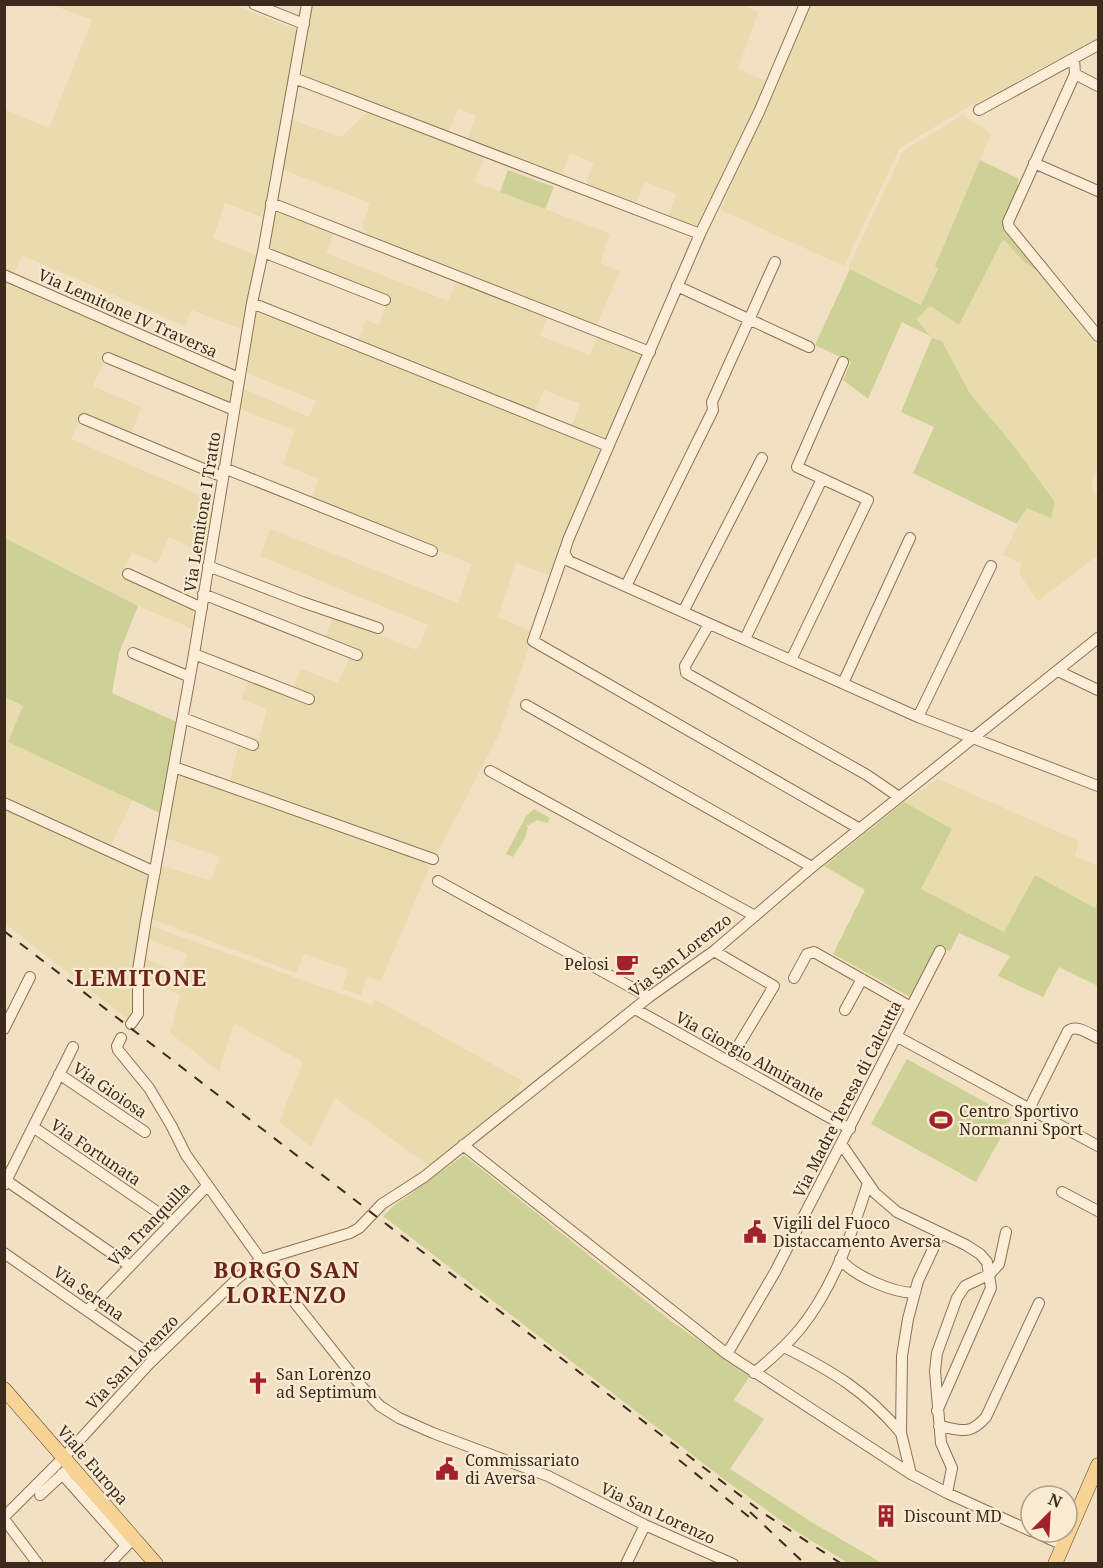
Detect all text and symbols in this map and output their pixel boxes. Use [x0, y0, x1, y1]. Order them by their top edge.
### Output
street label: Via Lemitone IV Traversa [35, 263, 221, 363]
street label: Via Lemitone I Tratto [178, 430, 226, 594]
street label: Via San Lorenzo [624, 908, 736, 1002]
cafe icon: Pelosi [614, 951, 640, 977]
place label: Pelosi [564, 953, 609, 975]
district label: LEMITONE [74, 962, 208, 992]
street label: Via Madre Teresa di Calcutta [788, 997, 906, 1201]
street label: Via Giorgio Almirante [672, 1006, 828, 1106]
street label: Via Gioiosa [68, 1057, 152, 1123]
place label: Centro Sportivo Normanni Sport [959, 1100, 1083, 1140]
sports icon: Centro Sportivo Normanni Sport [928, 1107, 954, 1133]
street label: Via Fortunata [47, 1114, 145, 1190]
street label: Via Tranquilla [103, 1177, 195, 1271]
place label: Vigili del Fuoco Distaccamento Aversa [773, 1212, 941, 1252]
public building icon: Vigili del Fuoco Distaccamento Aversa [742, 1219, 768, 1245]
district label: BORGO SAN LORENZO [214, 1254, 361, 1309]
street label: Via Serena [49, 1261, 129, 1325]
street label: Via San Lorenzo [81, 1310, 183, 1414]
place label: San Lorenzo ad Septimum [276, 1363, 377, 1403]
church icon: San Lorenzo ad Septimum [245, 1370, 271, 1396]
street label: Viale Europa [52, 1421, 134, 1509]
place label: Commissariato di Aversa [465, 1449, 579, 1489]
public building icon: Commissariato di Aversa [434, 1456, 460, 1482]
street label: Via San Lorenzo [597, 1477, 719, 1549]
north arrow [1019, 1484, 1079, 1544]
text: N [1045, 1488, 1066, 1513]
building icon: Discount MD [873, 1503, 899, 1529]
place label: Discount MD [904, 1505, 1002, 1527]

